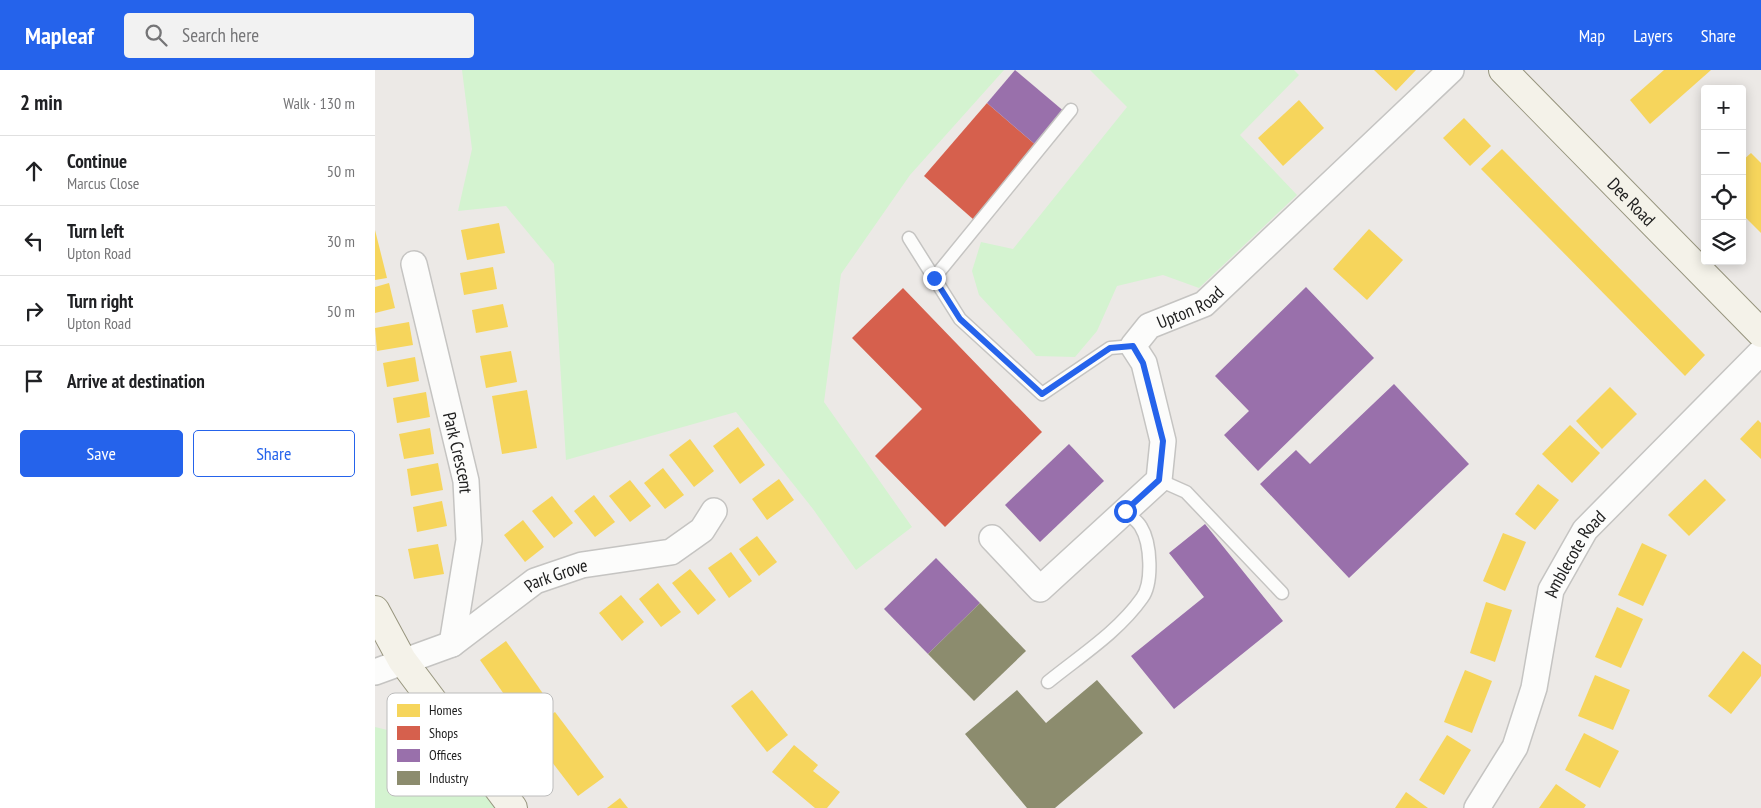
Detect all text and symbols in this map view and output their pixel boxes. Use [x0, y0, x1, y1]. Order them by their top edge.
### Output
search box [124, 13, 474, 58]
text: Mapleaf [25, 20, 94, 51]
icon: search [142, 21, 170, 49]
text: Search here [182, 23, 259, 47]
text: Map [1579, 24, 1605, 47]
text: Layers [1633, 24, 1673, 47]
text: Share [1701, 24, 1736, 47]
map controls [1701, 85, 1746, 265]
button: + [1701, 85, 1746, 130]
text: 2 min [20, 89, 62, 116]
text: Walk · 130 m [283, 93, 355, 113]
button: − [1701, 130, 1746, 175]
text: Continue [67, 149, 127, 173]
icon: ahead [20, 157, 48, 185]
text: 50 m [327, 161, 355, 181]
street label: Dee Road [1603, 172, 1661, 230]
text: Marcus Close [67, 173, 139, 193]
button: locate [1701, 175, 1746, 220]
text: Turn left [67, 219, 124, 243]
button: layers [1701, 220, 1746, 265]
icon: left [20, 227, 48, 255]
text: 30 m [327, 231, 355, 251]
text: Upton Road [67, 243, 131, 263]
route end [923, 267, 946, 290]
street label: Upton Road [1153, 280, 1228, 333]
text: Turn right [67, 289, 133, 313]
icon: right [20, 297, 48, 325]
text: 50 m [327, 301, 355, 321]
text: Upton Road [67, 313, 131, 333]
icon: arrive [20, 367, 48, 395]
text: Arrive at destination [67, 369, 205, 393]
street label: Park Crescent [438, 410, 478, 494]
button: Save [20, 430, 183, 477]
button: Share [193, 430, 355, 477]
route start [1114, 500, 1137, 523]
street label: Amblecote Road [1538, 505, 1610, 599]
street label: Park Grove [519, 553, 589, 597]
legend [387, 693, 553, 796]
text: Homes [429, 701, 462, 719]
text: Shops [429, 724, 458, 742]
text: Offices [429, 746, 462, 764]
text: Industry [429, 769, 469, 787]

